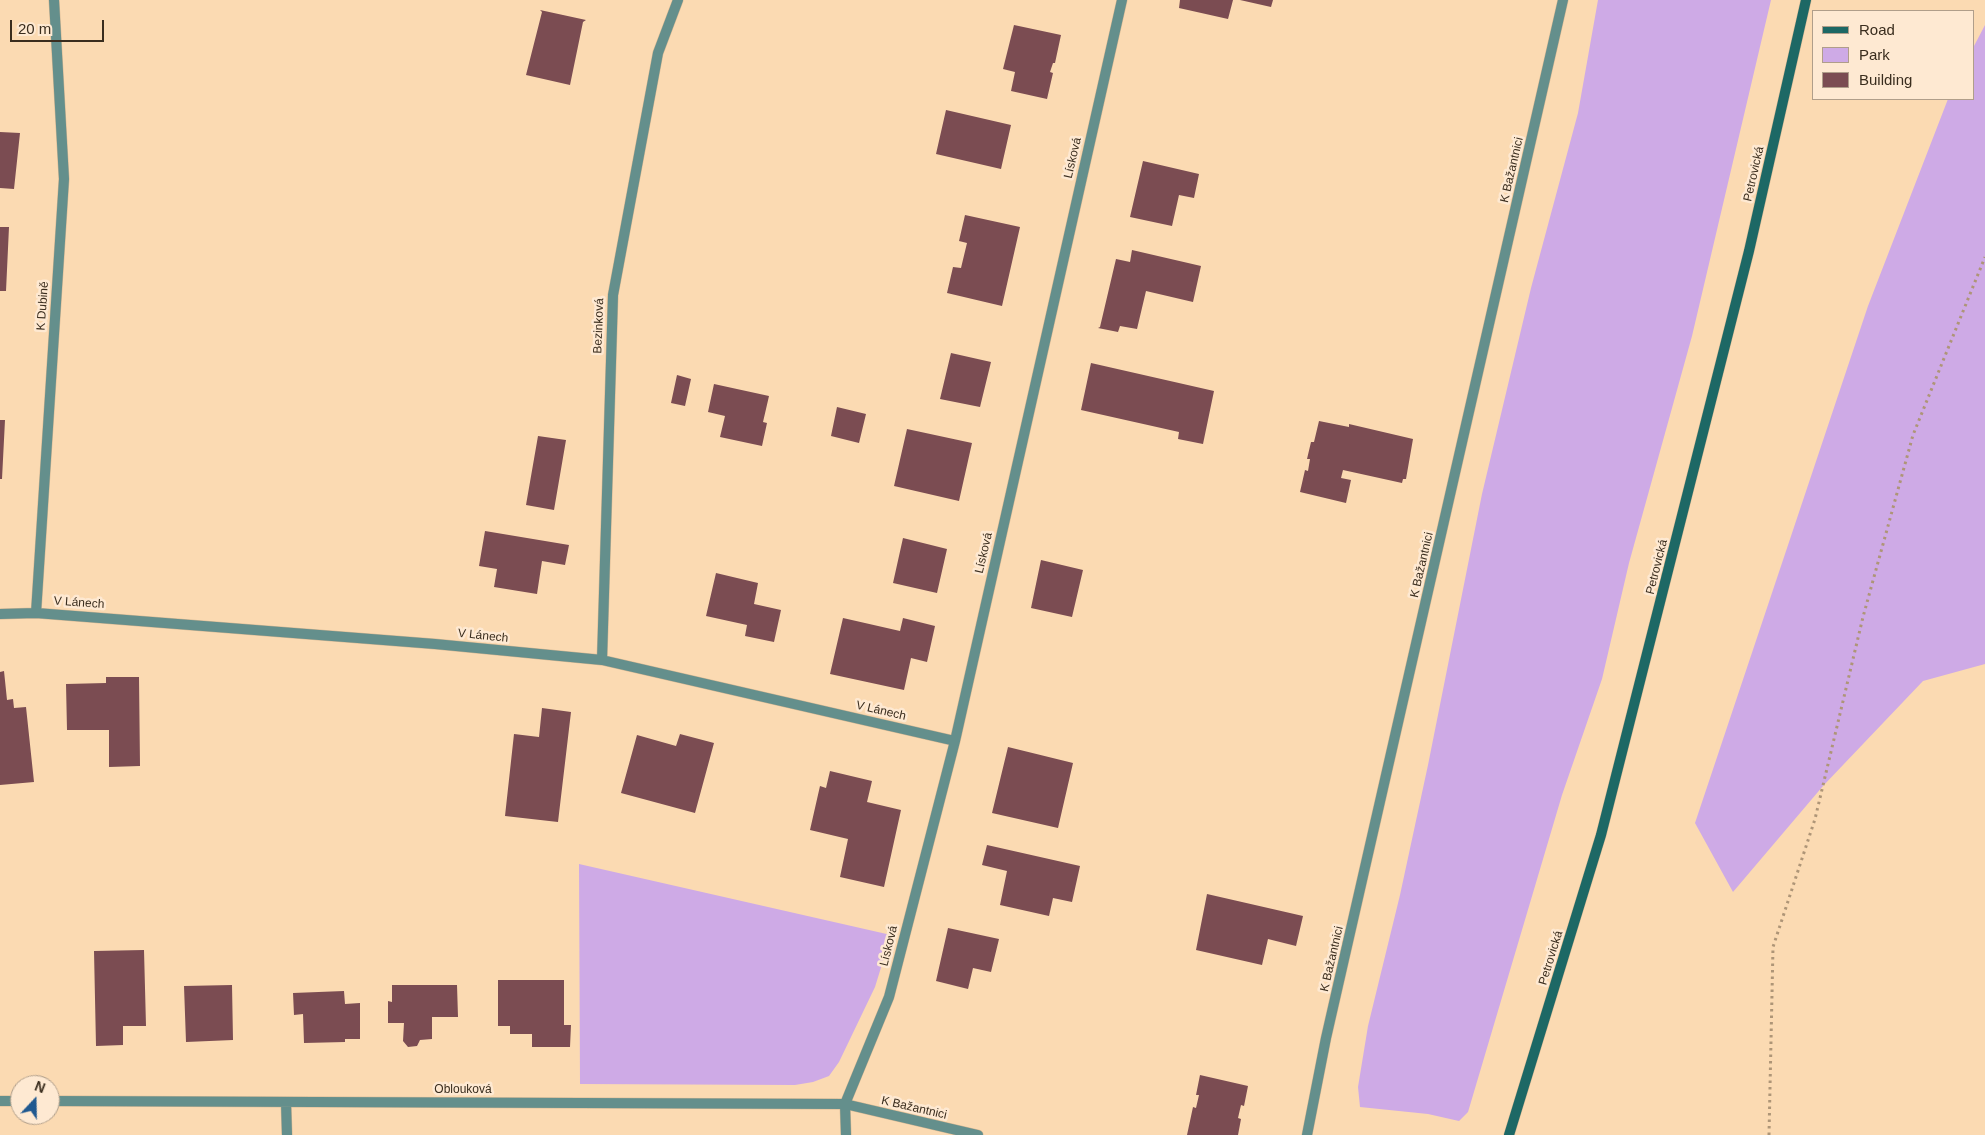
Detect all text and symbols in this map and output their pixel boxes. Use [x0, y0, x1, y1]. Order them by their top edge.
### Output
scale bar [12, 10, 106, 42]
legend [1812, 10, 1975, 100]
text: 20 m [18, 20, 51, 37]
text: Road [1859, 21, 1895, 38]
text: Park [1859, 46, 1890, 63]
text: Building [1859, 71, 1912, 88]
street label: Lísková [1061, 136, 1085, 180]
street label: K Bažantnici [1497, 136, 1527, 204]
street label: Petrovická [1741, 145, 1767, 203]
street label: K Dubině [34, 281, 52, 331]
street label: Bezinková [591, 298, 607, 354]
street label: Lísková [972, 531, 996, 575]
street label: K Bažantnici [1407, 531, 1437, 599]
street label: Petrovická [1643, 538, 1671, 596]
street label: V Lánech [53, 594, 105, 612]
street label: V Lánech [457, 626, 509, 646]
street label: V Lánech [855, 698, 907, 724]
street label: Lísková [877, 924, 901, 968]
street label: K Bažantnici [1317, 925, 1347, 993]
street label: Petrovická [1536, 929, 1566, 987]
north arrow [10, 1075, 60, 1125]
text: N [32, 1078, 48, 1096]
street label: Oblouková [434, 1083, 492, 1097]
street label: K Bažantnici [880, 1093, 948, 1123]

